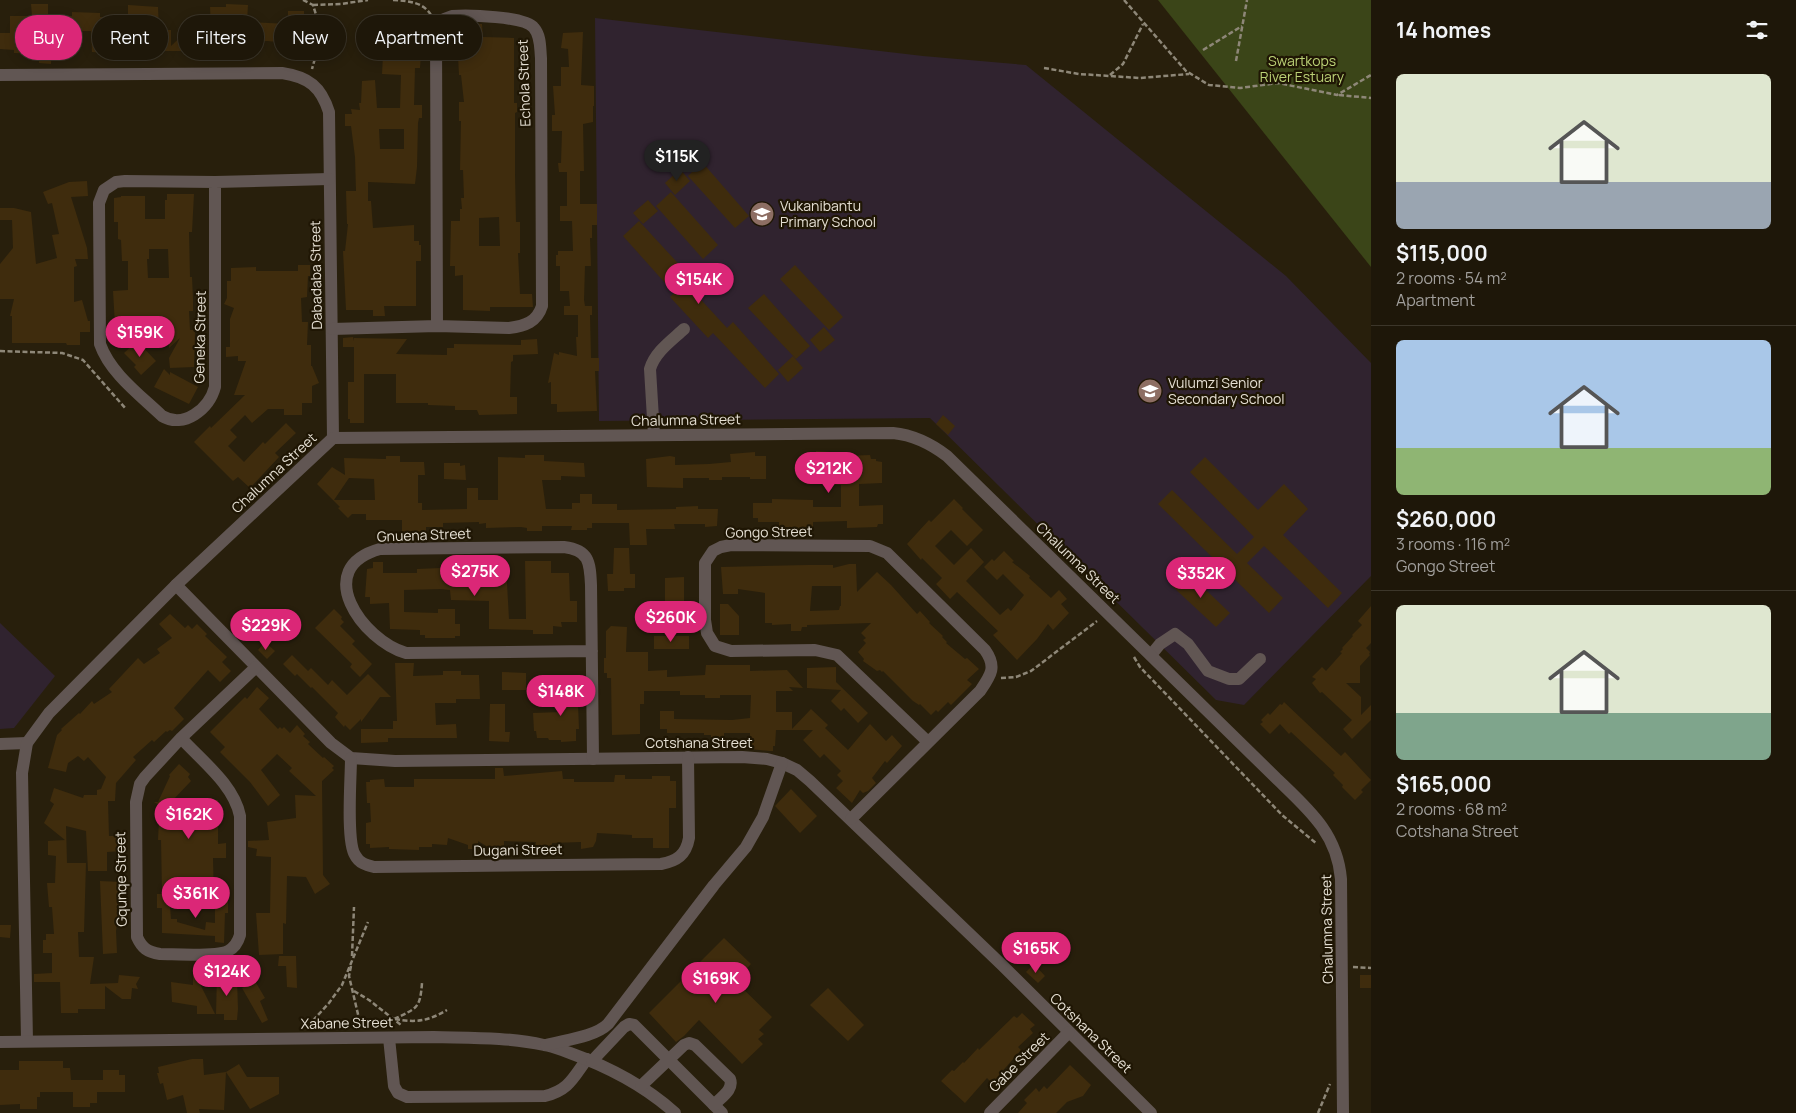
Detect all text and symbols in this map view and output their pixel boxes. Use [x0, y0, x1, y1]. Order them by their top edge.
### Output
chip: Buy [15, 15, 82, 60]
chip: Rent [92, 15, 168, 60]
chip: Filters [178, 15, 264, 60]
chip: New [274, 15, 346, 60]
chip: Apartment [356, 15, 482, 60]
text: 14 homes [1396, 16, 1491, 44]
icon: filters [1743, 16, 1771, 44]
street label: Echola Street [512, 39, 535, 127]
park label: Swartkops River Estuary [1260, 51, 1345, 86]
icon: home [1539, 107, 1629, 197]
pin: $115K [642, 140, 712, 182]
text: $115K [655, 145, 699, 167]
place label: Vukanibantu Primary School [780, 196, 876, 231]
school or university icon: Vukanibantu Primary School [749, 201, 775, 227]
street label: Dabadaba Street [305, 220, 326, 330]
text: $115,000 [1396, 239, 1488, 267]
pin: $154K [664, 262, 734, 305]
text: 2 rooms · 54 m² [1396, 267, 1507, 289]
text: $154K [676, 268, 722, 290]
text: Apartment [1396, 289, 1475, 311]
street label: Geneka Street [189, 290, 210, 384]
pin: $159K [105, 316, 175, 358]
text: $159K [117, 321, 163, 343]
icon: home [1539, 372, 1629, 462]
place label: Vulumzi Senior Secondary School [1168, 373, 1285, 408]
school or university icon: Vulumzi Senior Secondary School [1137, 378, 1163, 404]
street label: Chalumna Street [631, 409, 741, 430]
street label: Chalumna Street [227, 428, 320, 517]
pin: $212K [794, 452, 864, 494]
text: $212K [806, 457, 852, 479]
text: $260,000 [1396, 505, 1496, 533]
street label: Chalumna Street [1032, 518, 1125, 608]
street label: Gongo Street [725, 521, 813, 542]
street label: Gnuena Street [376, 523, 472, 546]
text: 3 rooms · 116 m² [1396, 533, 1510, 555]
pin: $275K [440, 554, 510, 597]
text: Gongo Street [1396, 555, 1495, 577]
pin: $352K [1166, 556, 1236, 599]
text: $275K [451, 560, 499, 582]
text: $352K [1177, 562, 1225, 584]
pin: $260K [636, 600, 706, 643]
text: $260K [646, 606, 696, 628]
pin: $229K [231, 608, 301, 651]
text: $229K [241, 614, 291, 636]
icon: home [1539, 637, 1629, 727]
pin: $148K [526, 674, 596, 717]
text: $148K [538, 680, 584, 702]
street label: Cotshana Street [645, 733, 753, 752]
text: $165,000 [1396, 770, 1492, 798]
pin: $162K [154, 798, 224, 840]
text: 2 rooms · 68 m² [1396, 798, 1507, 820]
text: $162K [166, 803, 212, 825]
text: Cotshana Street [1396, 820, 1519, 842]
street label: Gqunqe Street [110, 831, 131, 927]
street label: Dugani Street [473, 839, 563, 860]
street label: Chalumna Street [1316, 874, 1337, 984]
pin: $361K [161, 876, 231, 919]
text: $361K [173, 882, 219, 904]
pin: $165K [1001, 932, 1071, 974]
text: $165K [1013, 937, 1059, 959]
pin: $124K [192, 954, 262, 997]
text: $124K [204, 960, 250, 982]
pin: $169K [681, 962, 751, 1004]
text: $169K [693, 967, 739, 989]
street label: Cotshana Street [1046, 989, 1137, 1077]
street label: Xabane Street [300, 1012, 394, 1033]
street label: Gabe Street [984, 1027, 1053, 1096]

